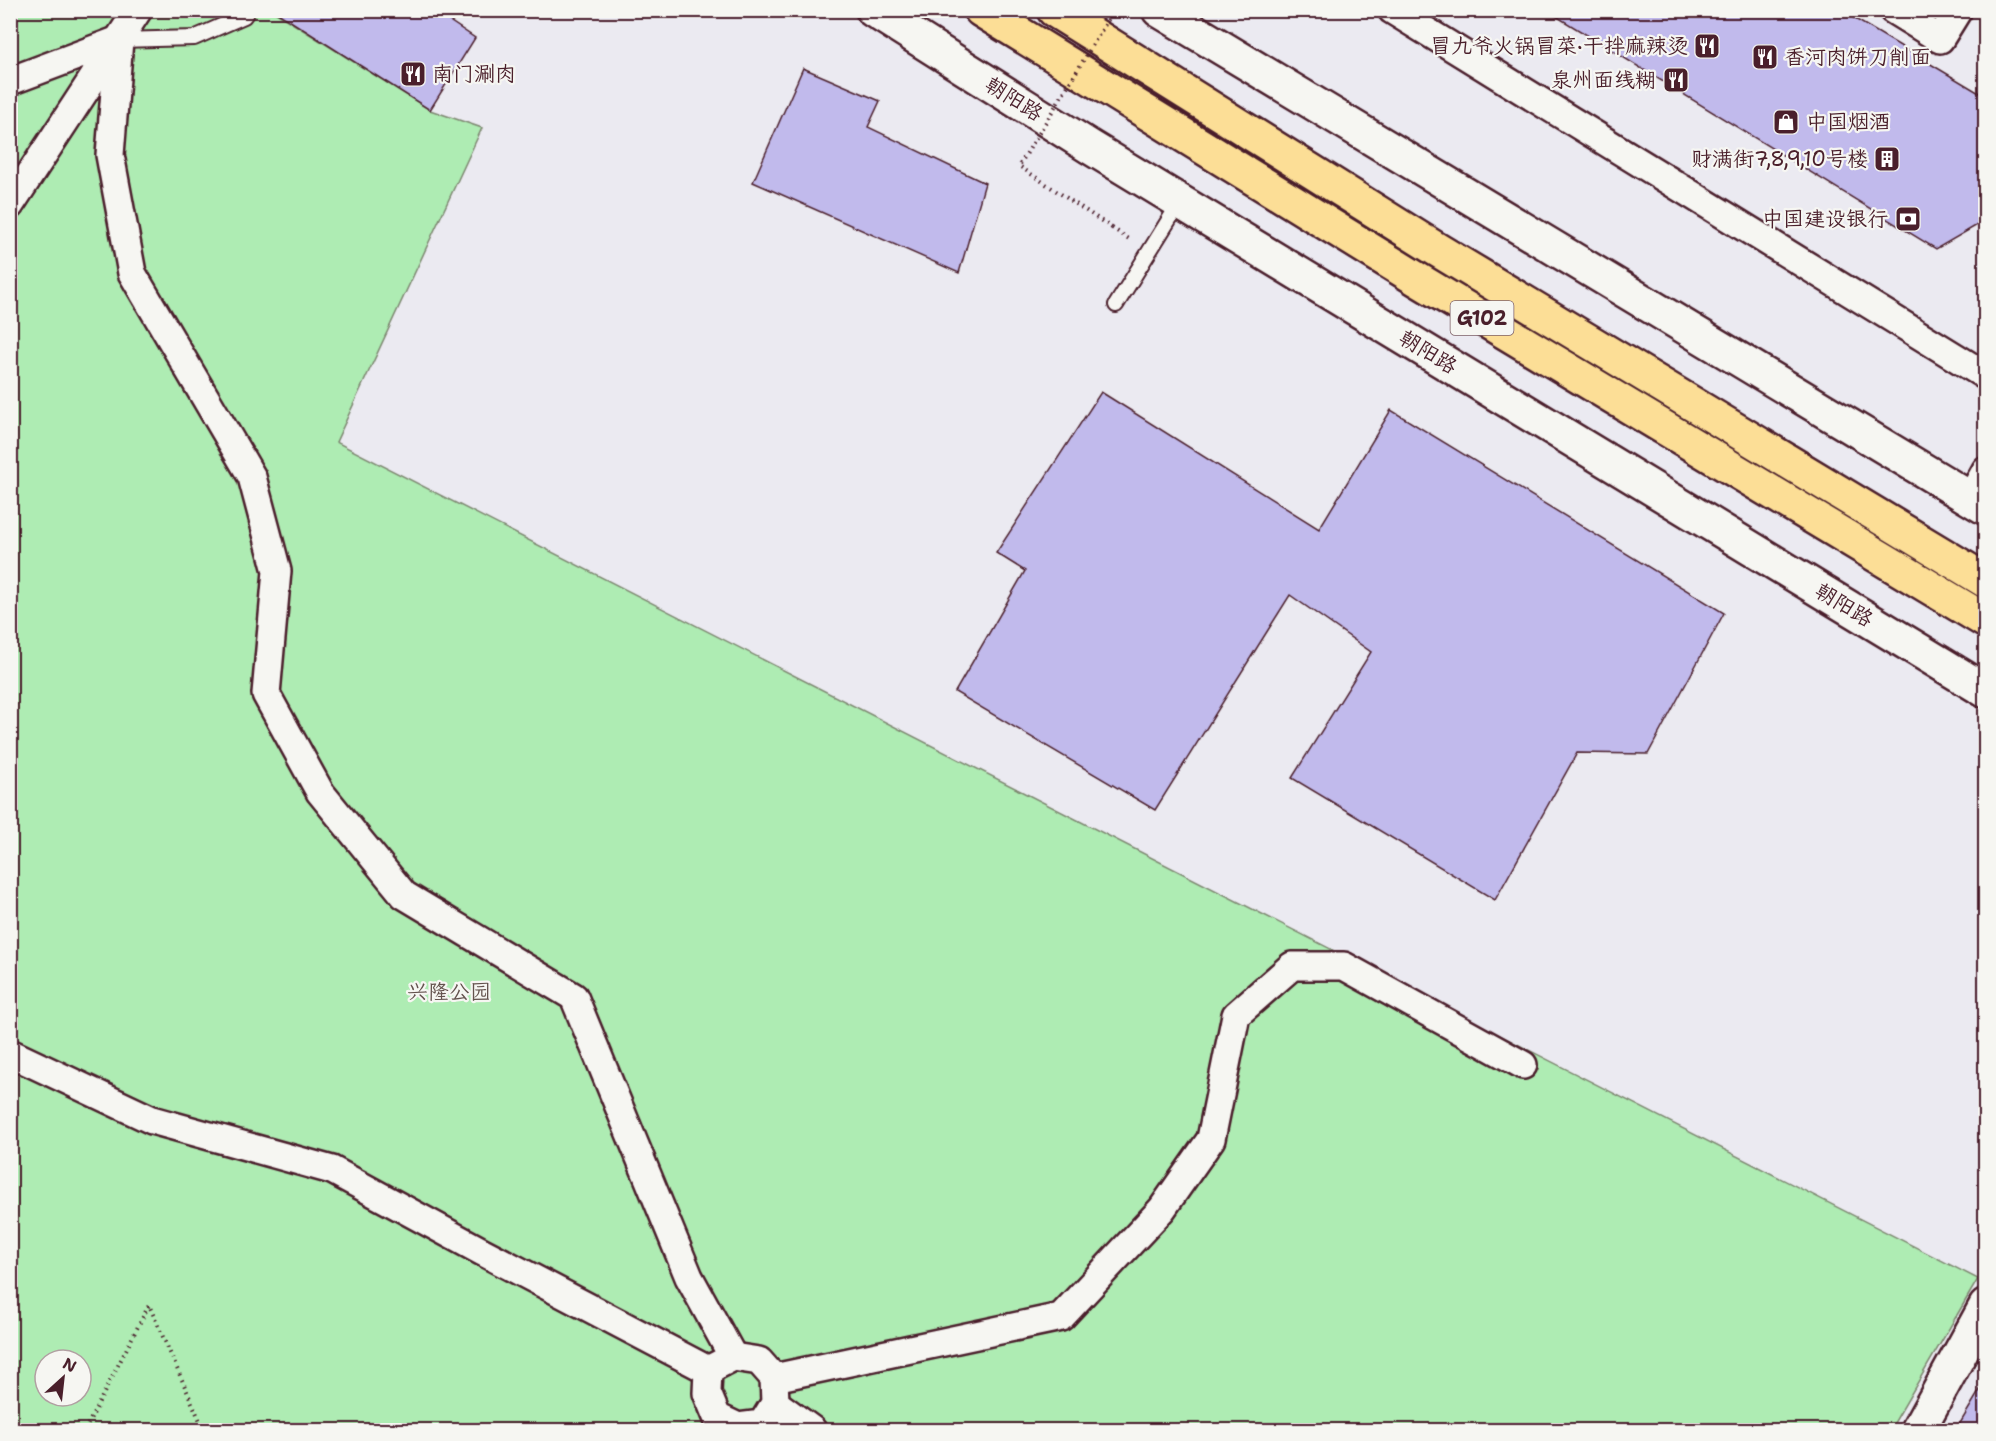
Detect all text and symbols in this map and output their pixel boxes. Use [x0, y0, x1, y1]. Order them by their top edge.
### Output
restaurant icon: 冒九爷火锅冒菜·干拌麻辣烫 [1692, 31, 1722, 61]
place label: 冒九爷火锅冒菜·干拌麻辣烫 [1430, 32, 1688, 60]
restaurant icon: 香河肉饼刀削面 [1750, 42, 1780, 72]
place label: 香河肉饼刀削面 [1784, 43, 1931, 71]
restaurant icon: 南门涮肉 [398, 59, 428, 89]
place label: 南门涮肉 [432, 60, 516, 88]
restaurant icon: 泉州面线糊 [1661, 65, 1691, 95]
place label: 泉州面线糊 [1551, 66, 1656, 94]
street label: 朝阳路 [980, 70, 1048, 128]
shop icon: 中国烟酒 [1771, 107, 1801, 137]
place label: 中国烟酒 [1806, 108, 1890, 136]
building icon: 财满街7,8,9,10号楼 [1872, 144, 1902, 174]
place label: 财满街7,8,9,10号楼 [1691, 145, 1868, 173]
bank icon: 中国建设银行 [1893, 204, 1923, 234]
place label: 中国建设银行 [1762, 205, 1888, 233]
road number: G102 [1450, 301, 1514, 335]
street label: 朝阳路 [1394, 324, 1462, 380]
street label: 朝阳路 [1810, 577, 1878, 633]
park label: 兴隆公园 [407, 978, 491, 1006]
north arrow [33, 1348, 93, 1408]
text: N [59, 1353, 80, 1377]

